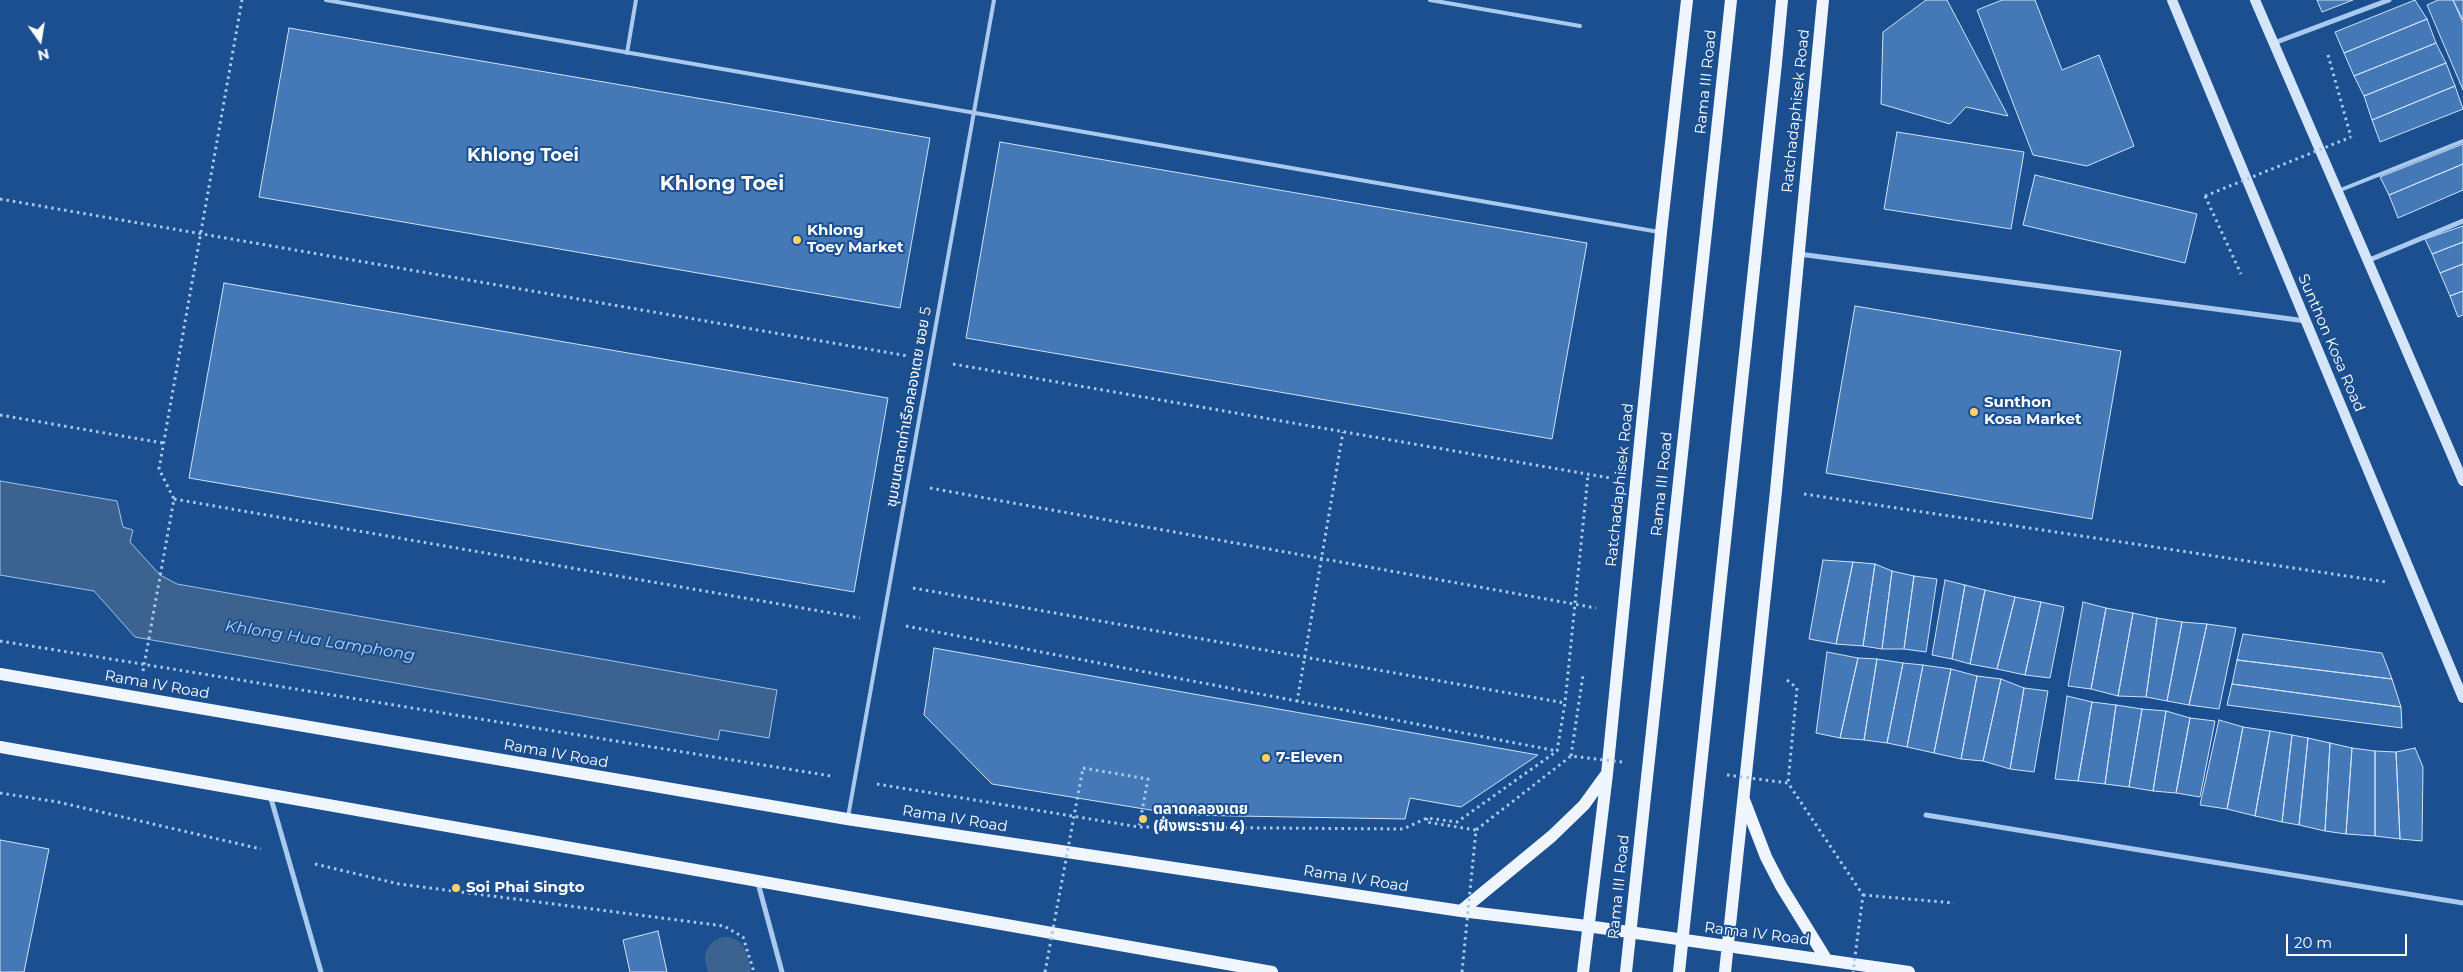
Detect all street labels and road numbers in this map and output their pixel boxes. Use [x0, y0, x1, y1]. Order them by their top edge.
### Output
street label: Ratchadaphisek Road [1778, 28, 1814, 194]
street label: Rama III Road [1692, 29, 1720, 135]
street label: Sunthon Kosa Road [2294, 271, 2368, 415]
street label: ชุมชนตลาดท่าเรือคลองเตย ซอย 5 [882, 305, 936, 509]
street label: Ratchadaphisek Road [1602, 402, 1638, 568]
street label: Rama III Road [1648, 431, 1676, 537]
street label: Rama IV Road [103, 667, 211, 703]
street label: Rama IV Road [502, 736, 610, 772]
street label: Rama IV Road [901, 802, 1009, 836]
street label: Rama III Road [1605, 834, 1633, 940]
street label: Rama IV Road [1302, 862, 1410, 896]
street label: Rama IV Road [1703, 919, 1811, 949]

